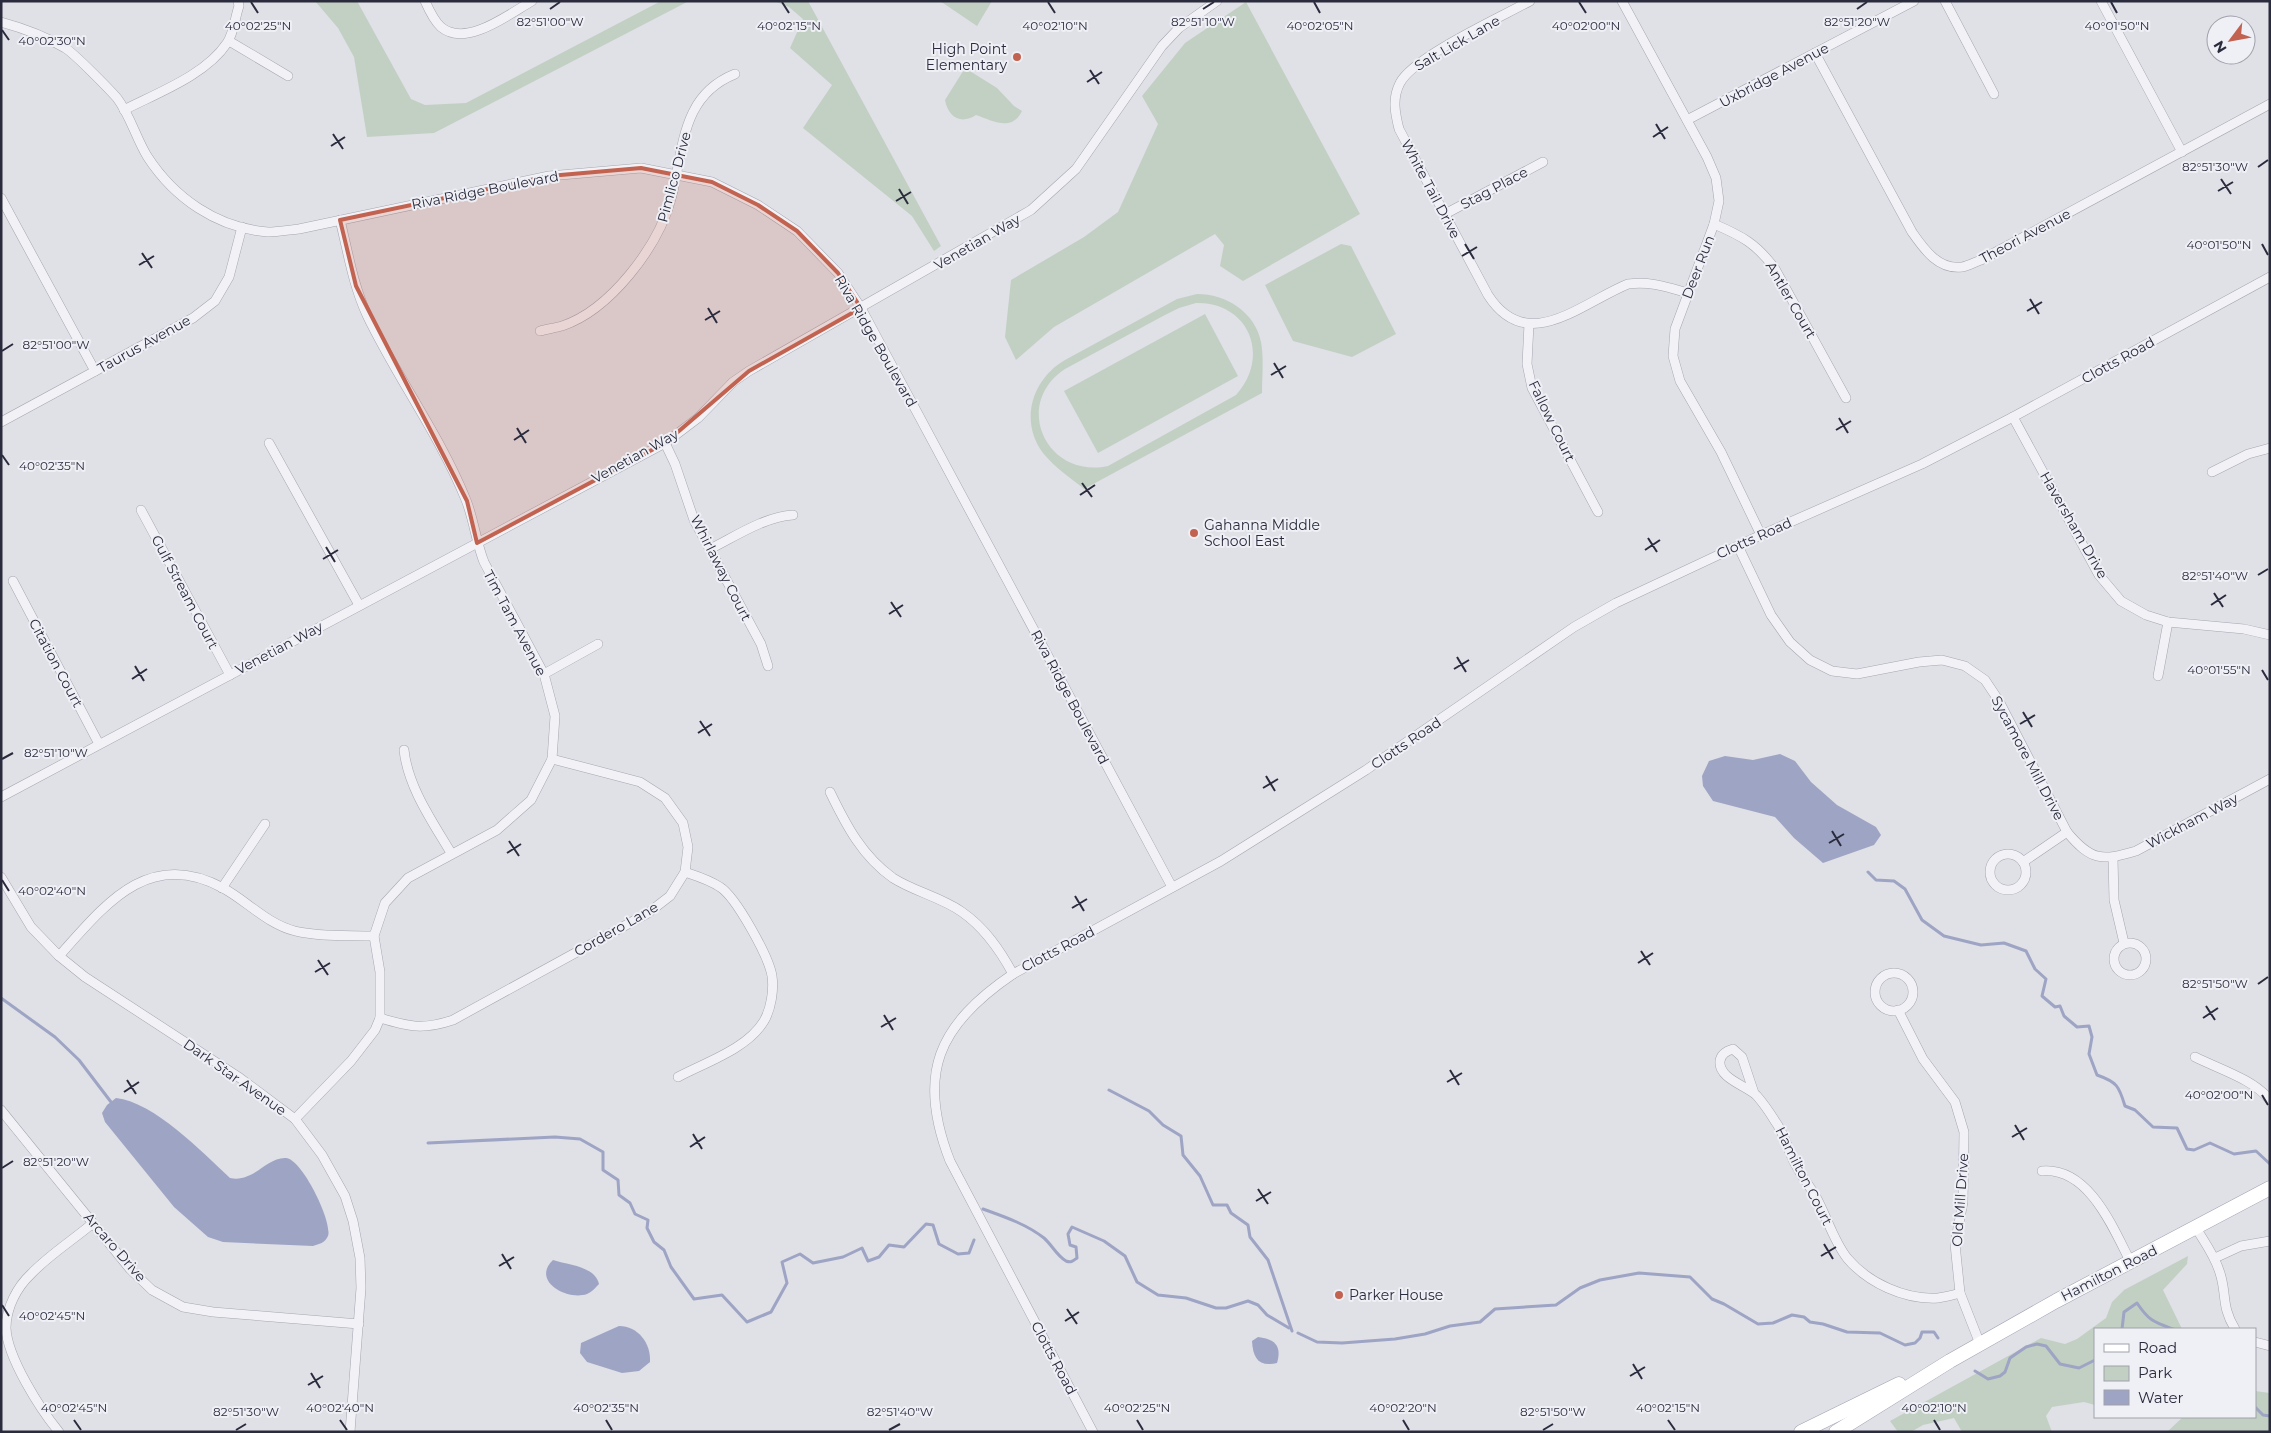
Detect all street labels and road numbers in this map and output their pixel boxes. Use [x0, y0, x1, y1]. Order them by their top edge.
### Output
street label: Salt Lick Lane [1411, 11, 1503, 75]
street label: Uxbridge Avenue [1716, 39, 1832, 111]
street label: Pimlico Drive [653, 130, 695, 224]
street label: White Tail Drive [1397, 136, 1465, 242]
street label: Stag Place [1457, 163, 1531, 213]
street label: Riva Ridge Boulevard [410, 167, 560, 213]
street label: Theori Avenue [1976, 204, 2074, 268]
street label: Venetian Way [931, 210, 1024, 274]
street label: Deer Run [1678, 233, 1718, 301]
street label: Antler Court [1762, 258, 1820, 342]
street label: Riva Ridge Boulevard [831, 272, 921, 410]
street label: Taurus Avenue [94, 311, 194, 377]
street label: Clotts Road [2078, 333, 2158, 387]
street label: Fallow Court [1525, 377, 1580, 465]
street label: Venetian Way [588, 425, 682, 487]
street label: Haversham Drive [2036, 468, 2112, 582]
street label: Whirlaway Court [687, 512, 756, 624]
street label: Clotts Road [1713, 513, 1795, 563]
street label: Gulf Stream Court [147, 532, 223, 652]
street label: Tim Tam Avenue [479, 567, 551, 679]
street label: Citation Court [25, 616, 87, 711]
street label: Venetian Way [232, 617, 326, 679]
street label: Riva Ridge Boulevard [1027, 627, 1113, 767]
street label: Sycamore Mill Drive [1988, 693, 2068, 823]
street label: Clotts Road [1367, 713, 1445, 773]
street label: Wickham Way [2143, 789, 2242, 853]
street label: Cordero Lane [571, 898, 661, 960]
street label: Clotts Road [1018, 922, 1098, 976]
street label: Dark Star Avenue [180, 1035, 290, 1119]
street label: Hamilton Court [1771, 1124, 1837, 1229]
street label: Old Mill Drive [1948, 1153, 1972, 1247]
street label: Arcaro Drive [80, 1209, 150, 1285]
street label: Hamilton Road [2058, 1241, 2160, 1305]
street label: Clotts Road [1027, 1318, 1081, 1398]

